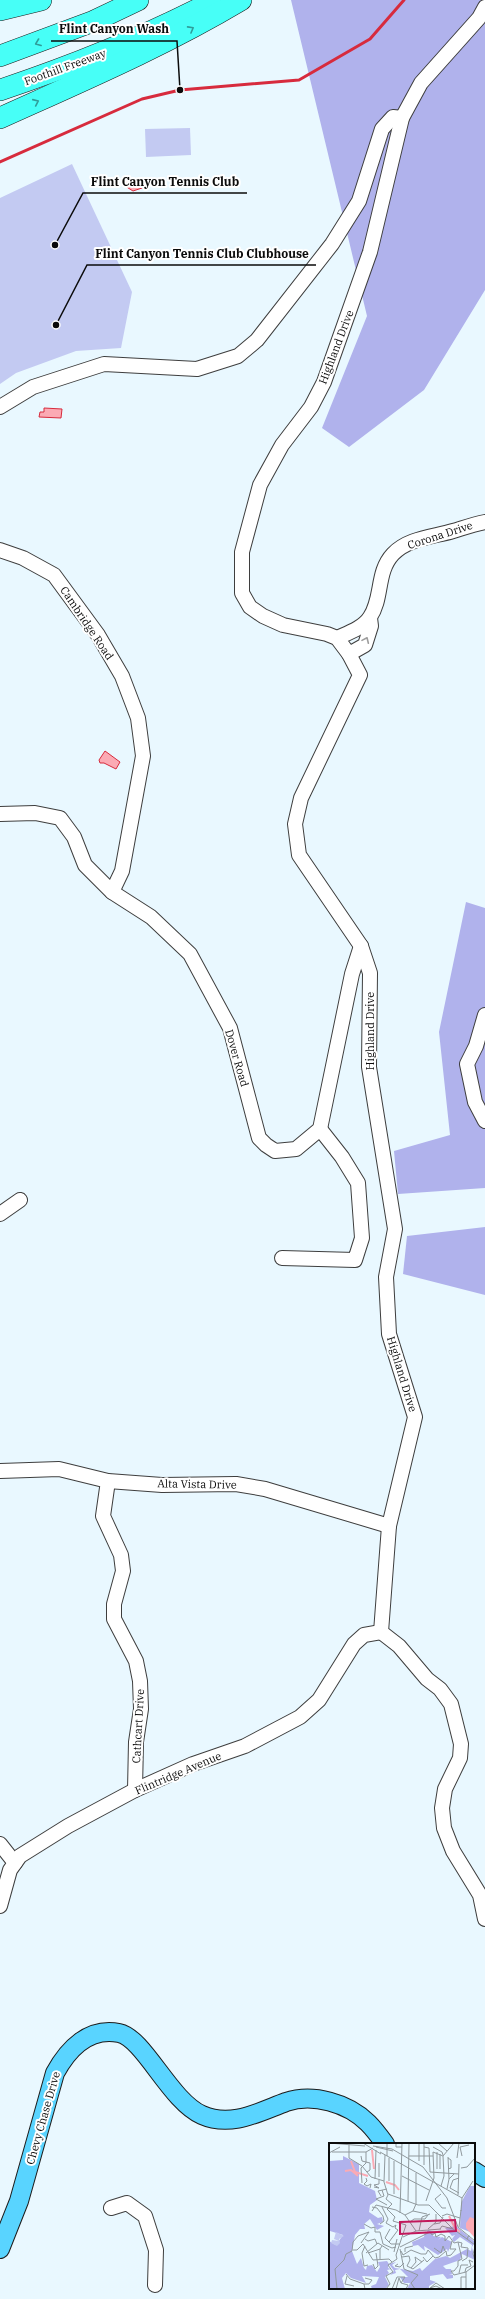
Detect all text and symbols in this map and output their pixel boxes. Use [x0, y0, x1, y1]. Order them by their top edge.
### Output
callout: Flint Canyon Wash [51, 17, 177, 41]
text: Flint Canyon Wash [59, 21, 169, 36]
one-way arrow [187, 26, 195, 34]
one-way arrow [35, 38, 42, 46]
street label: Foothill Freeway [22, 46, 108, 88]
one-way arrow [31, 99, 39, 107]
callout: Flint Canyon Tennis Club [83, 169, 247, 193]
text: Flint Canyon Tennis Club [91, 174, 240, 189]
callout: Flint Canyon Tennis Club Clubhouse [87, 241, 316, 265]
text: Flint Canyon Tennis Club Clubhouse [95, 246, 309, 261]
street label: Highland Drive [315, 308, 357, 386]
street label: Corona Drive [406, 518, 474, 552]
street label: Cambridge Road [57, 584, 117, 663]
one-way arrow [361, 637, 369, 644]
street label: Highland Drive [363, 992, 377, 1070]
street label: Dover Road [222, 1028, 252, 1089]
street label: Highland Drive [384, 1335, 420, 1414]
street label: Alta Vista Drive [157, 1476, 237, 1492]
street label: Cathcart Drive [129, 1688, 147, 1764]
street label: Flintridge Avenue [133, 1748, 223, 1798]
street label: Chevy Chase Drive [23, 2070, 63, 2166]
inset map [329, 2143, 475, 2289]

